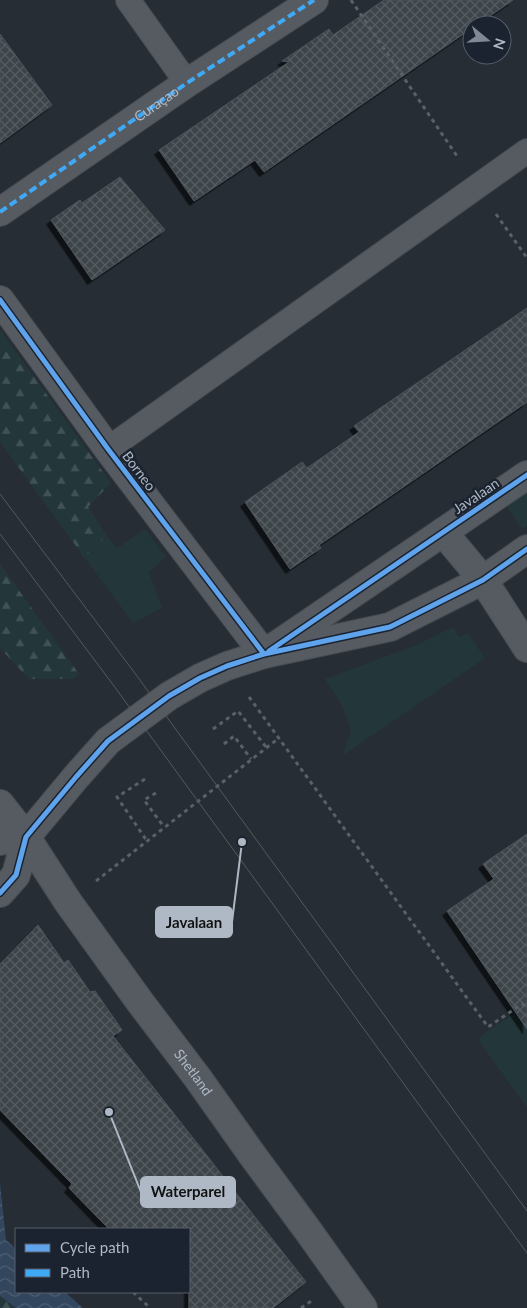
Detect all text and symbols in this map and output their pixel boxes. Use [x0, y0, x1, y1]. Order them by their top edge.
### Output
north arrow [462, 15, 512, 65]
text: N [490, 36, 510, 52]
street label: Curaçao [130, 82, 182, 125]
street label: Borneo [119, 448, 160, 494]
street label: Javalaan [450, 474, 502, 517]
callout: Javalaan [156, 907, 232, 937]
text: Javalaan [166, 913, 222, 931]
street label: Shetland [171, 1046, 216, 1099]
callout: Waterparel [141, 1177, 235, 1207]
text: Waterparel [151, 1182, 225, 1200]
legend [15, 1228, 190, 1293]
text: Cycle path [60, 1238, 129, 1256]
text: Path [60, 1263, 90, 1281]

